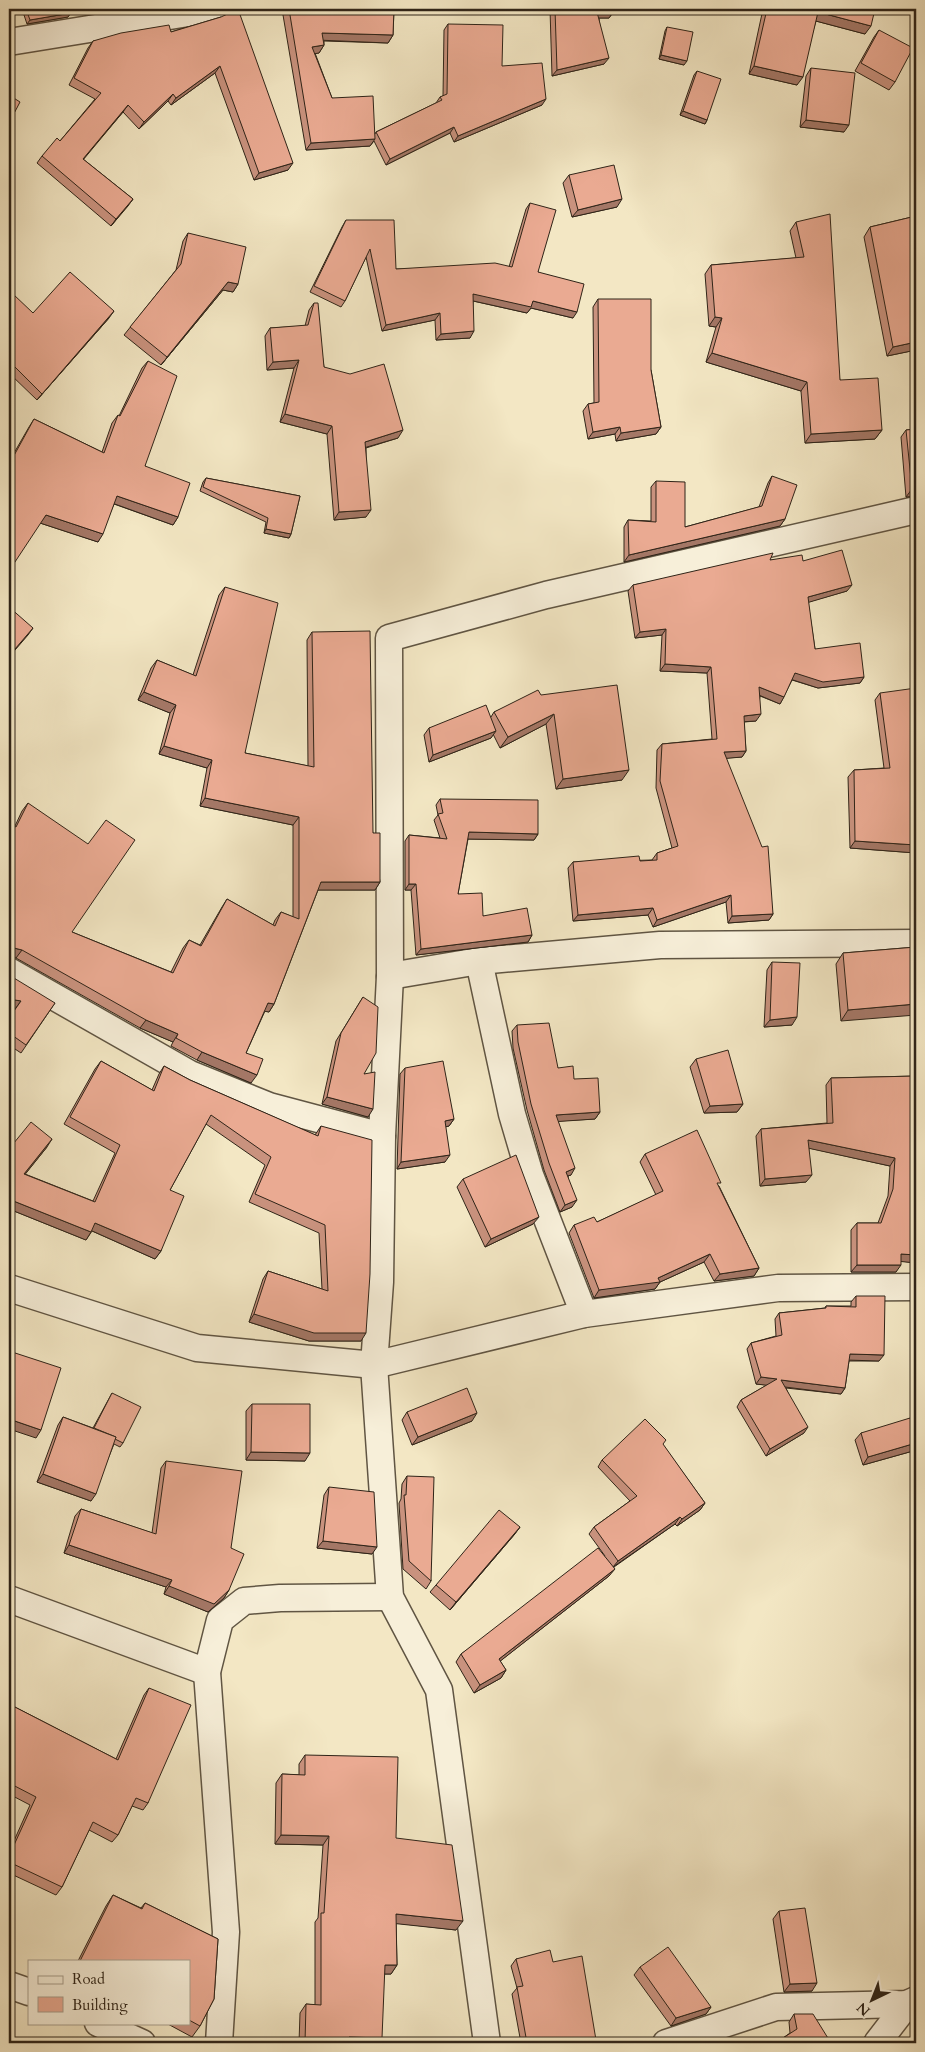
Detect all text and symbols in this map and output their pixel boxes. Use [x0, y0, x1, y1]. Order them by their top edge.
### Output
legend [28, 1960, 190, 2024]
text: Road [72, 1969, 105, 1989]
north arrow [848, 1974, 898, 2024]
text: Building [72, 1995, 128, 2015]
text: N [853, 1998, 874, 2020]

